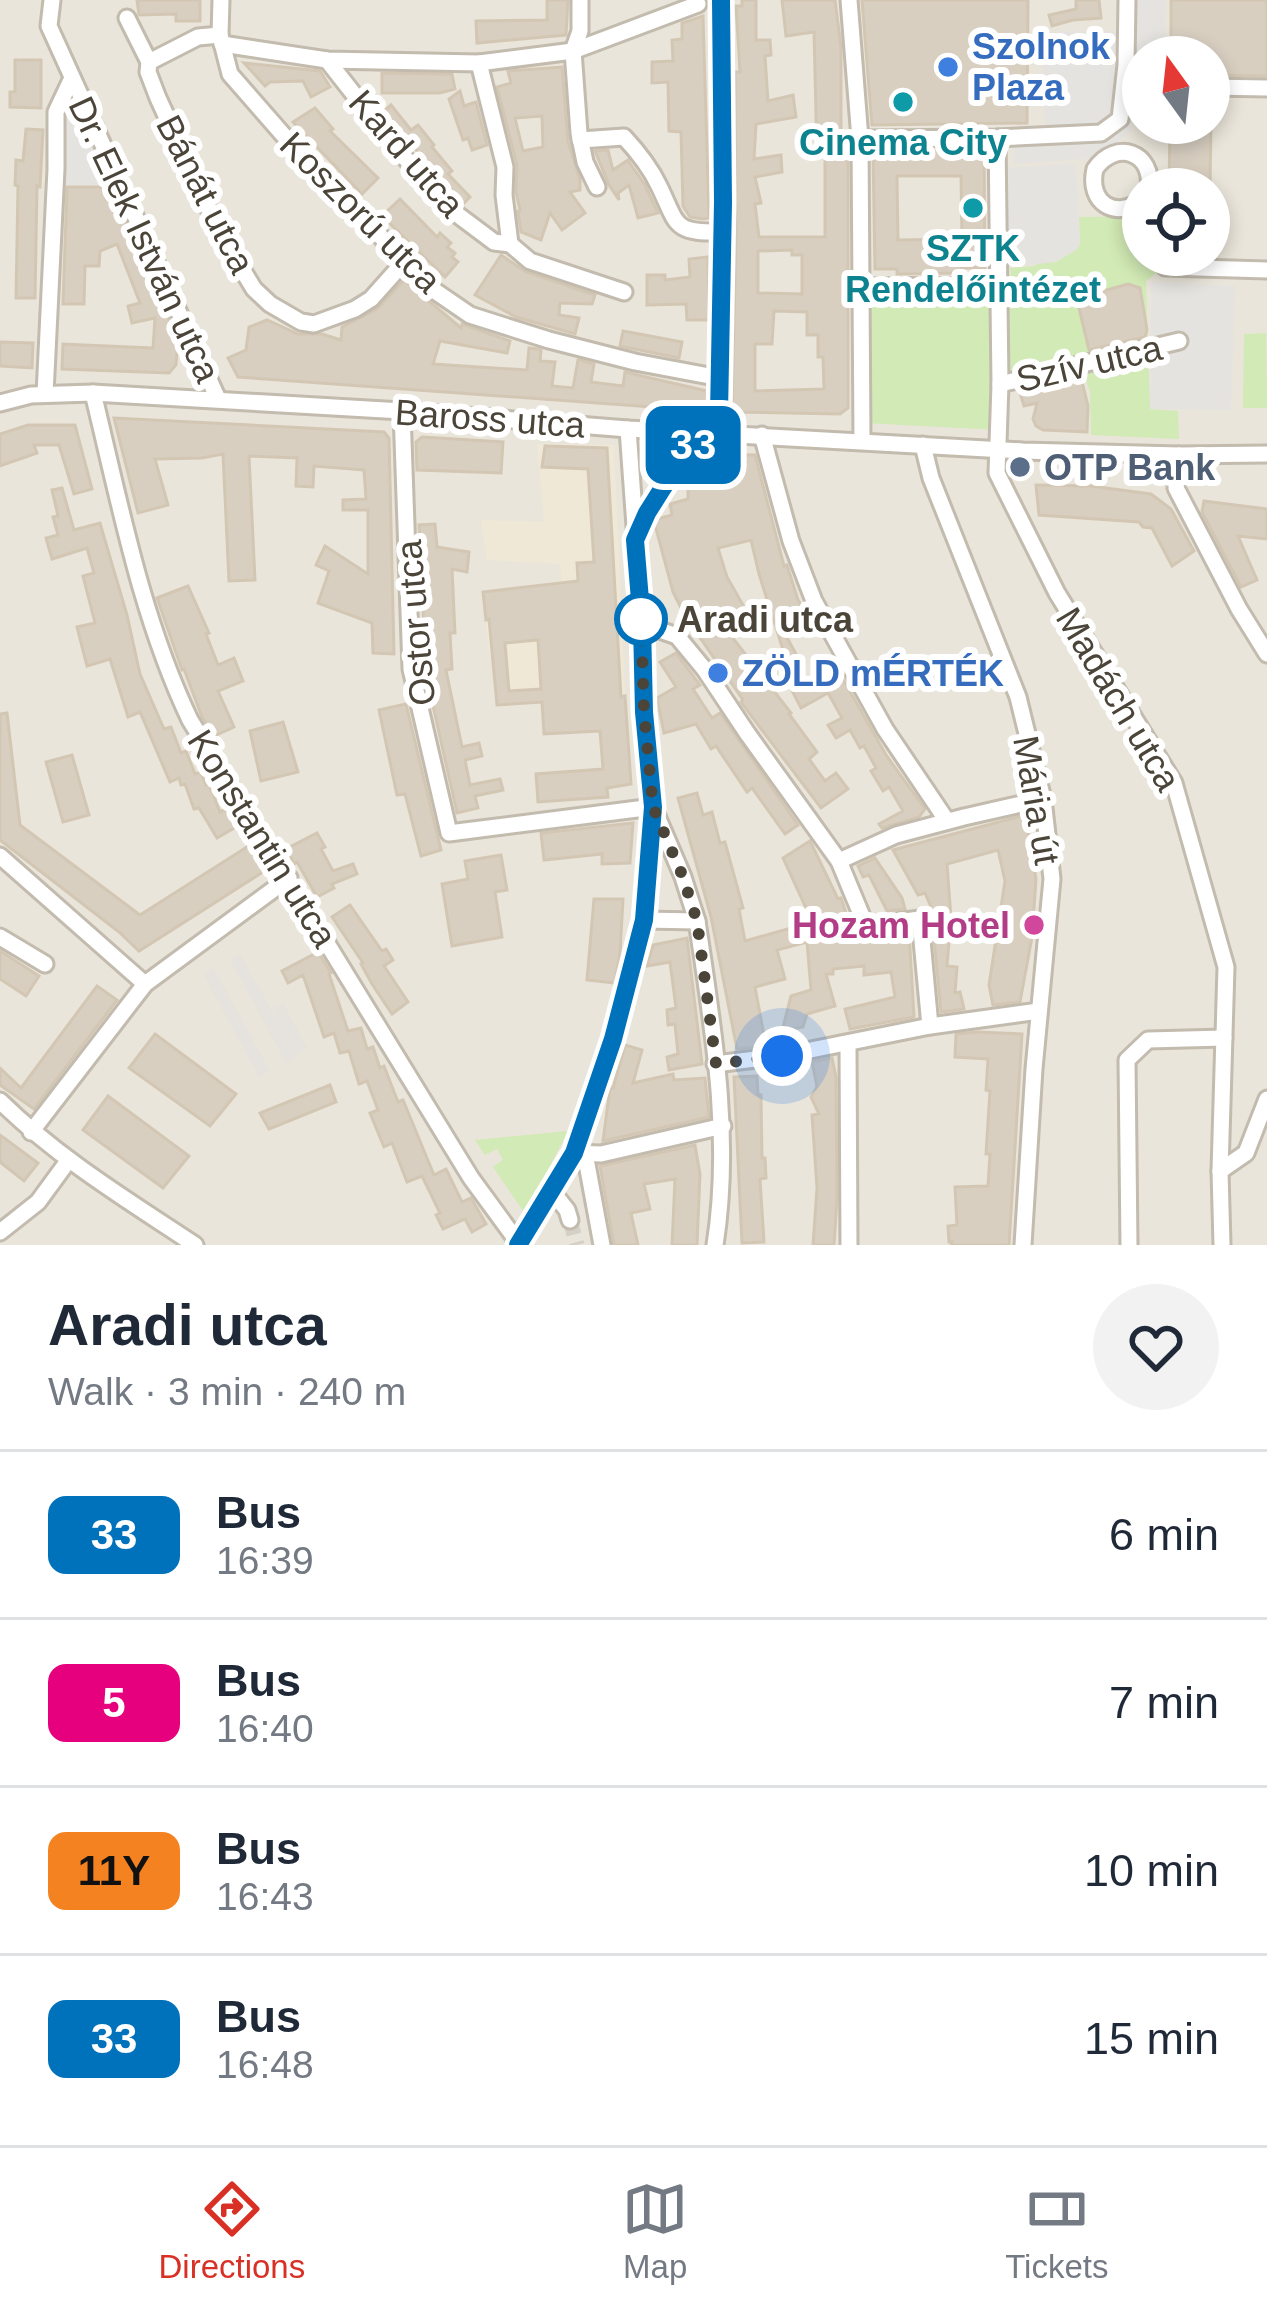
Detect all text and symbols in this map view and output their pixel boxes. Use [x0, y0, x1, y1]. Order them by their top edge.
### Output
place label: Szolnok Plaza [972, 26, 1111, 108]
north arrow [1122, 36, 1230, 144]
map controls [1122, 36, 1230, 276]
marker: Szolnok Plaza [935, 54, 961, 80]
street label: Kard utca [341, 82, 473, 226]
marker: Cinema City [890, 89, 916, 115]
street label: Dr. Elek István utca [60, 90, 229, 389]
street label: Bánát utca [148, 108, 263, 281]
place label: Cinema City [799, 122, 1007, 163]
street label: Koszorú utca [272, 124, 450, 302]
button: locate [1122, 168, 1230, 276]
marker: SZTK Rendelőintézet [960, 195, 986, 221]
place label: SZTK Rendelőintézet [845, 228, 1101, 310]
street label: Szív utca [1012, 327, 1167, 400]
street label: Baross utca [394, 391, 587, 446]
line badge: 33 [639, 406, 747, 484]
text: 33 [670, 421, 716, 468]
place label: OTP Bank [1044, 447, 1216, 488]
marker: OTP Bank [1007, 454, 1033, 480]
street label: Ostor utca [388, 537, 443, 707]
marker: Aradi utca [616, 594, 666, 644]
place label: Aradi utca [677, 599, 854, 640]
street label: Madách utca [1048, 600, 1190, 799]
place label: ZÖLD mÉRTÉK [742, 653, 1004, 694]
marker: ZÖLD mÉRTÉK [705, 660, 731, 686]
street label: Konstantin utca [179, 722, 346, 955]
street label: Mária út [1005, 732, 1068, 868]
place label: Hozam Hotel [792, 905, 1010, 946]
marker: Hozam Hotel [1021, 912, 1047, 938]
your location [752, 1026, 812, 1086]
button: heart [1093, 1284, 1219, 1410]
text: Aradi utca [48, 1293, 327, 1357]
text: Walk · 3 min · 240 m [48, 1370, 406, 1413]
text: Bus [216, 1487, 301, 1538]
text: 6 min [1109, 1509, 1219, 1560]
text: 33 [91, 1511, 137, 1558]
text: 16:39 [216, 1539, 314, 1582]
text: Bus [216, 1655, 301, 1706]
text: 7 min [1109, 1677, 1219, 1728]
text: 5 [102, 1679, 126, 1726]
text: 16:40 [216, 1707, 314, 1750]
text: Bus [216, 1823, 301, 1874]
text: 10 min [1084, 1845, 1219, 1896]
text: 11Y [78, 1847, 150, 1894]
text: 16:43 [216, 1875, 314, 1918]
text: Bus [216, 1991, 301, 2042]
text: 15 min [1084, 2013, 1219, 2064]
text: 33 [91, 2015, 137, 2062]
text: 16:48 [216, 2043, 314, 2086]
tab: Directions [158, 2176, 305, 2286]
tab: Map [622, 2176, 688, 2286]
tab: Tickets [1005, 2176, 1108, 2286]

